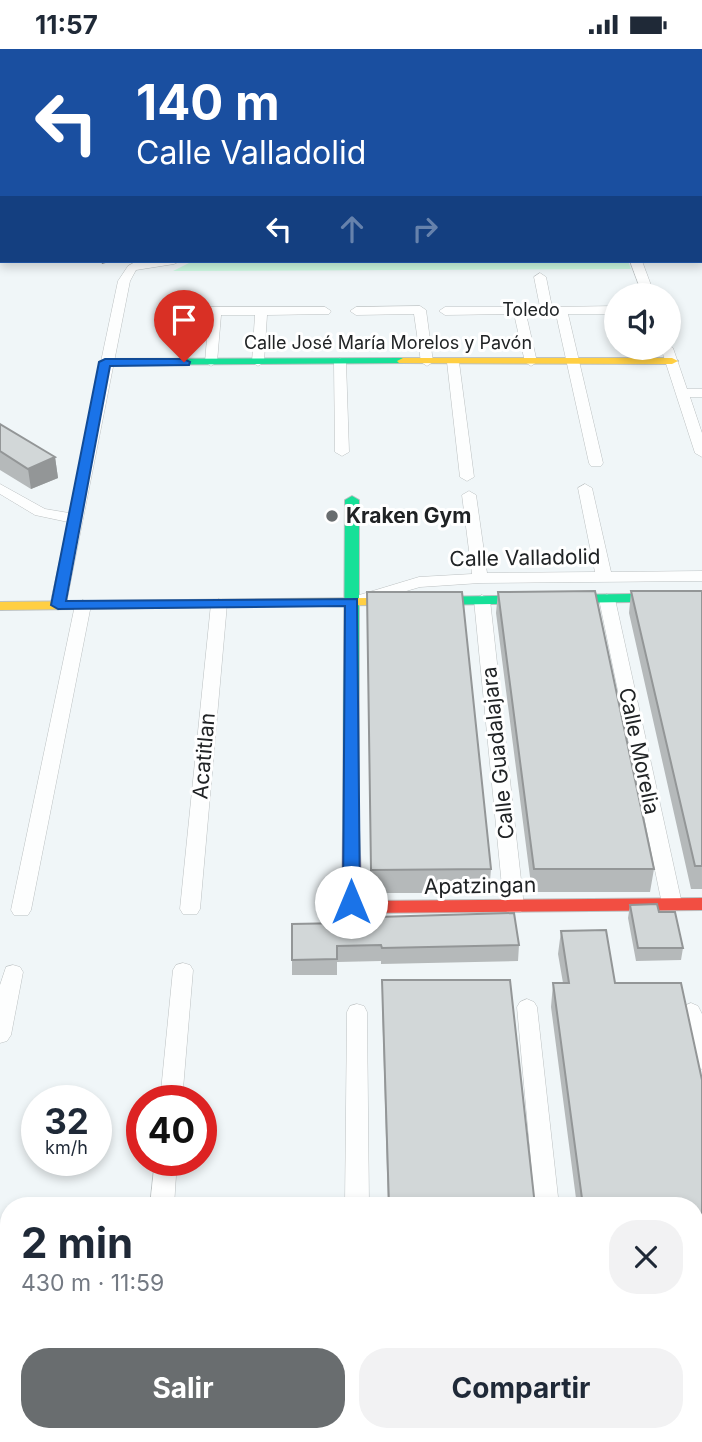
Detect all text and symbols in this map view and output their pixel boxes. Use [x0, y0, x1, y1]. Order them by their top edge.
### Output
text: 11:57 [35, 9, 98, 40]
text: 140 m [136, 73, 280, 132]
icon: left [21, 77, 112, 168]
text: Calle Valladolid [136, 133, 366, 172]
icon: left [260, 210, 298, 248]
icon: ahead [333, 210, 371, 248]
icon: right [406, 210, 444, 248]
map controls [604, 283, 681, 360]
button: sound [604, 283, 681, 360]
pin [154, 290, 214, 362]
street label: Toledo [502, 299, 560, 320]
icon: arrive [165, 301, 203, 339]
street label: Calle José María Morelos y Pavón [244, 332, 532, 353]
place label: Kraken Gym [346, 503, 471, 528]
marker: Kraken Gym [324, 508, 340, 524]
street label: Calle Valladolid [449, 544, 601, 571]
street label: Calle Guadalajara [476, 666, 519, 841]
street label: Calle Morelia [614, 685, 665, 816]
street label: Acatitlan [187, 712, 220, 800]
position arrow [314, 865, 388, 939]
street label: Apatzingan [424, 872, 536, 899]
speed limit sign: 40 [126, 1085, 217, 1176]
text: 32 [44, 1100, 89, 1142]
text: km/h [45, 1137, 88, 1158]
text: 2 min [21, 1217, 133, 1268]
button: close [609, 1220, 683, 1294]
text: 430 m · 11:59 [21, 1269, 164, 1297]
button: Salir [21, 1348, 345, 1428]
button: Compartir [359, 1348, 683, 1428]

